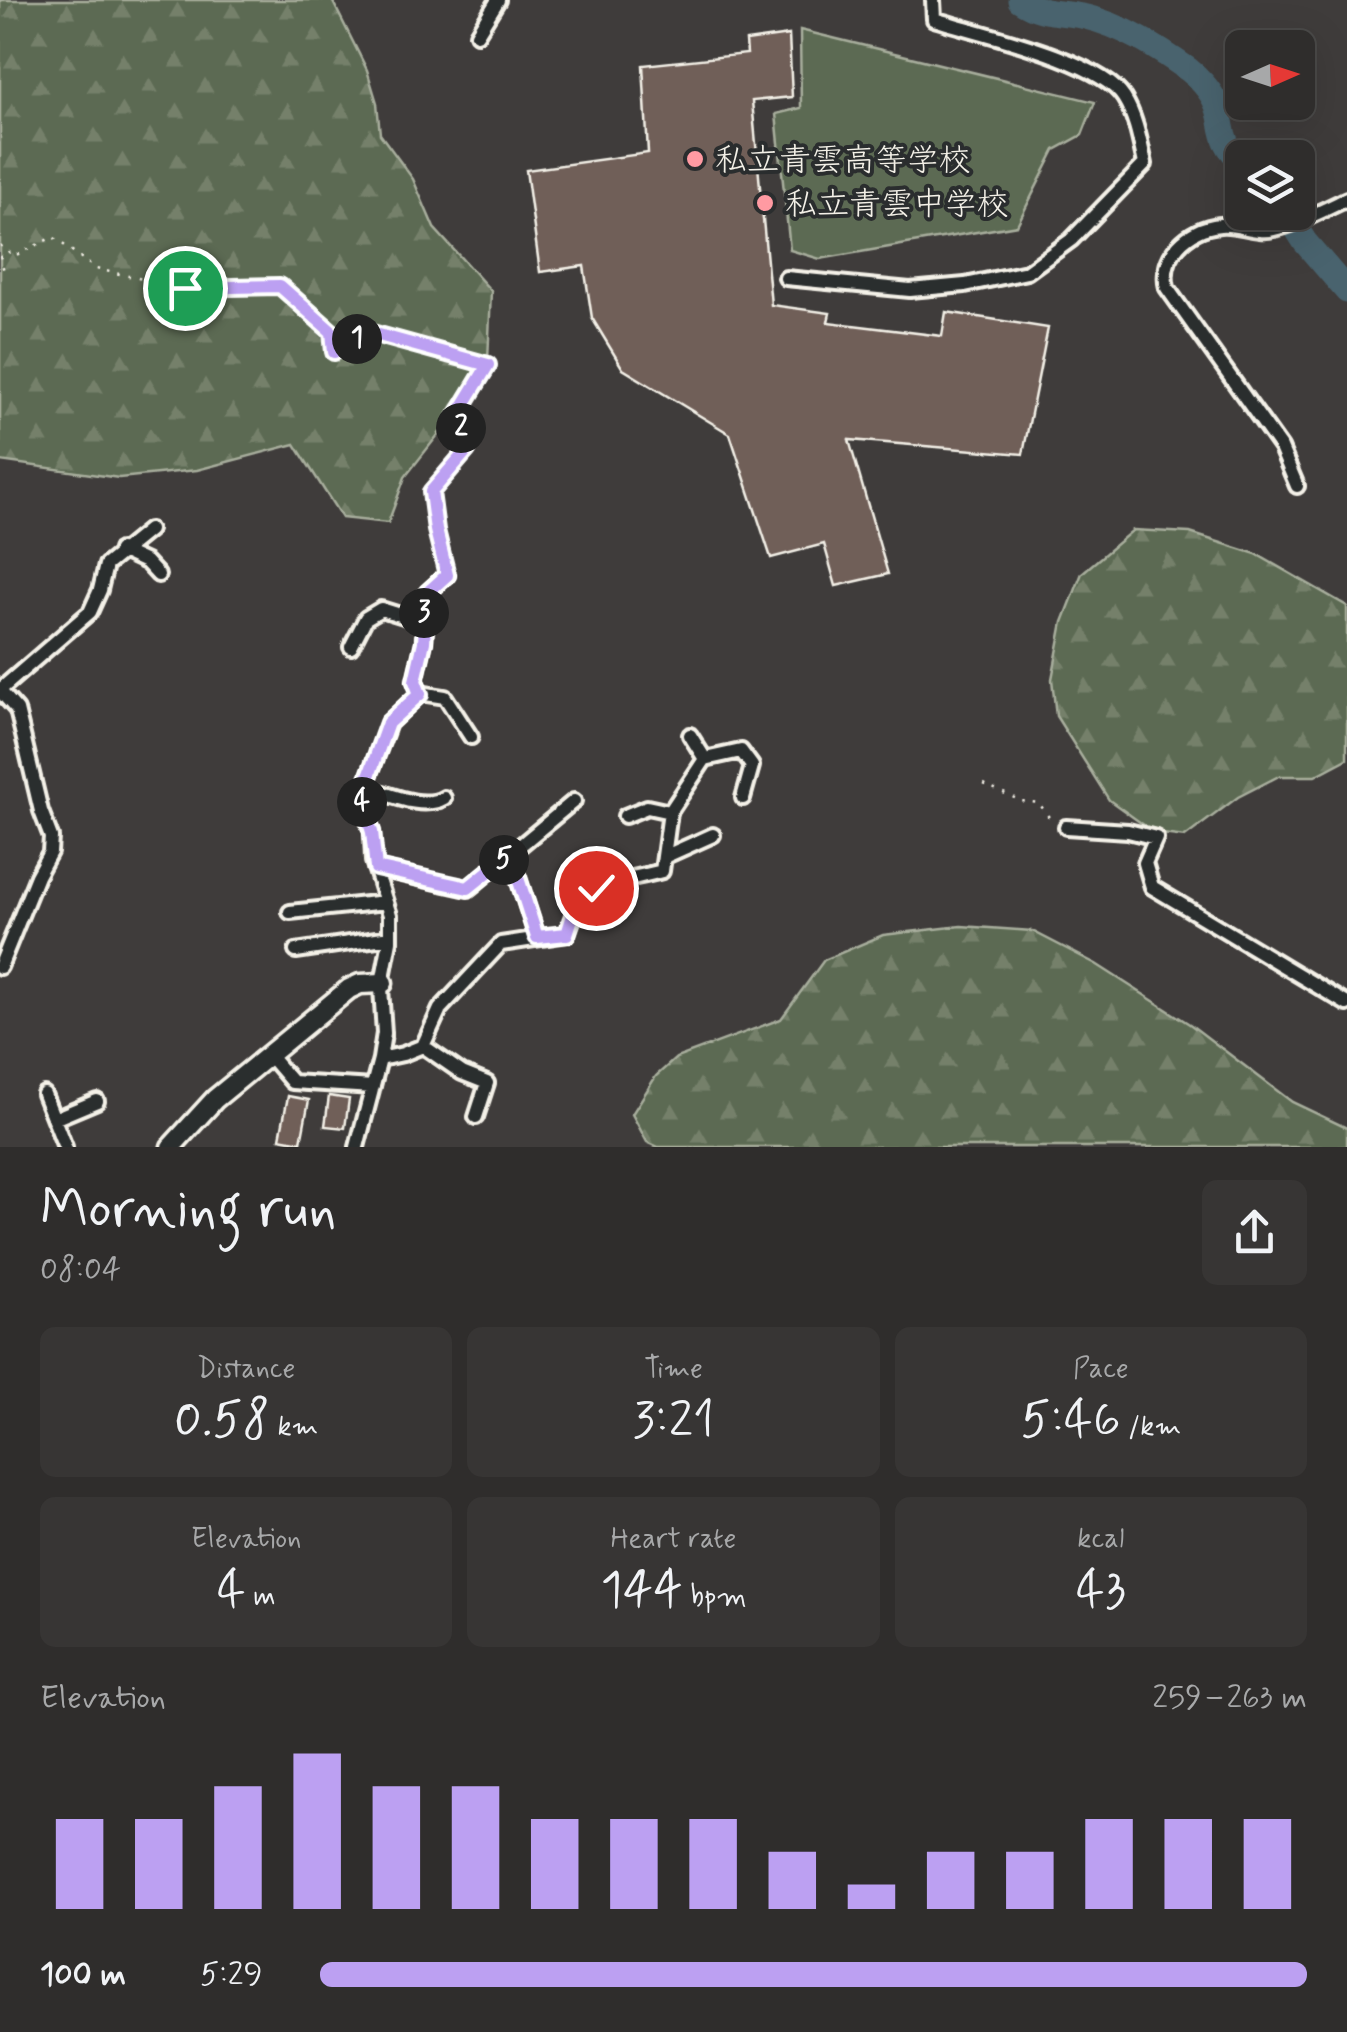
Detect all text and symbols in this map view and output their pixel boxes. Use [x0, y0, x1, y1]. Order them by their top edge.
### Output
north arrow [1225, 30, 1315, 120]
map controls [1225, 30, 1315, 230]
place label: 私立青雲高等学校 [715, 140, 971, 182]
button: layers [1225, 140, 1315, 230]
marker: 私立青雲高等学校 [684, 148, 706, 170]
place label: 私立青雲中学校 [785, 184, 1009, 226]
marker: 私立青雲中学校 [754, 192, 776, 214]
pin [143, 246, 228, 331]
icon: arrive [158, 261, 213, 316]
pin: 1 [332, 314, 382, 364]
text: 1 [351, 320, 363, 357]
pin: 2 [436, 403, 486, 453]
text: 2 [454, 409, 468, 446]
pin: 3 [399, 588, 449, 638]
text: 3 [418, 594, 430, 631]
pin: 4 [337, 777, 387, 827]
text: 4 [354, 783, 370, 820]
pin: 5 [479, 835, 529, 885]
text: 5 [496, 841, 512, 878]
pin [554, 846, 639, 931]
icon: check [569, 861, 624, 916]
text: Morning run [40, 1175, 337, 1247]
button: share [1202, 1180, 1307, 1285]
text: 08:04 [40, 1249, 121, 1291]
text: Distance [197, 1351, 295, 1388]
text: Time [644, 1351, 703, 1388]
text: Pace [1073, 1351, 1129, 1388]
text: 0.58 [174, 1388, 270, 1454]
text: 3:21 [633, 1388, 714, 1454]
text: 5:46 [1020, 1388, 1121, 1454]
text: km [270, 1409, 318, 1446]
text: /km [1121, 1409, 1181, 1446]
text: Elevation [191, 1521, 301, 1558]
text: Heart rate [611, 1521, 736, 1558]
text: kcal [1077, 1521, 1124, 1558]
text: 4 [217, 1558, 246, 1624]
text: 144 [600, 1558, 683, 1624]
text: 43 [1076, 1558, 1126, 1624]
text: m [246, 1579, 276, 1616]
text: bpm [683, 1579, 747, 1616]
text: Elevation [40, 1677, 166, 1719]
text: 259–263 m [1152, 1677, 1307, 1719]
text: 100 m [40, 1954, 126, 1996]
text: 5:29 [200, 1954, 263, 1996]

